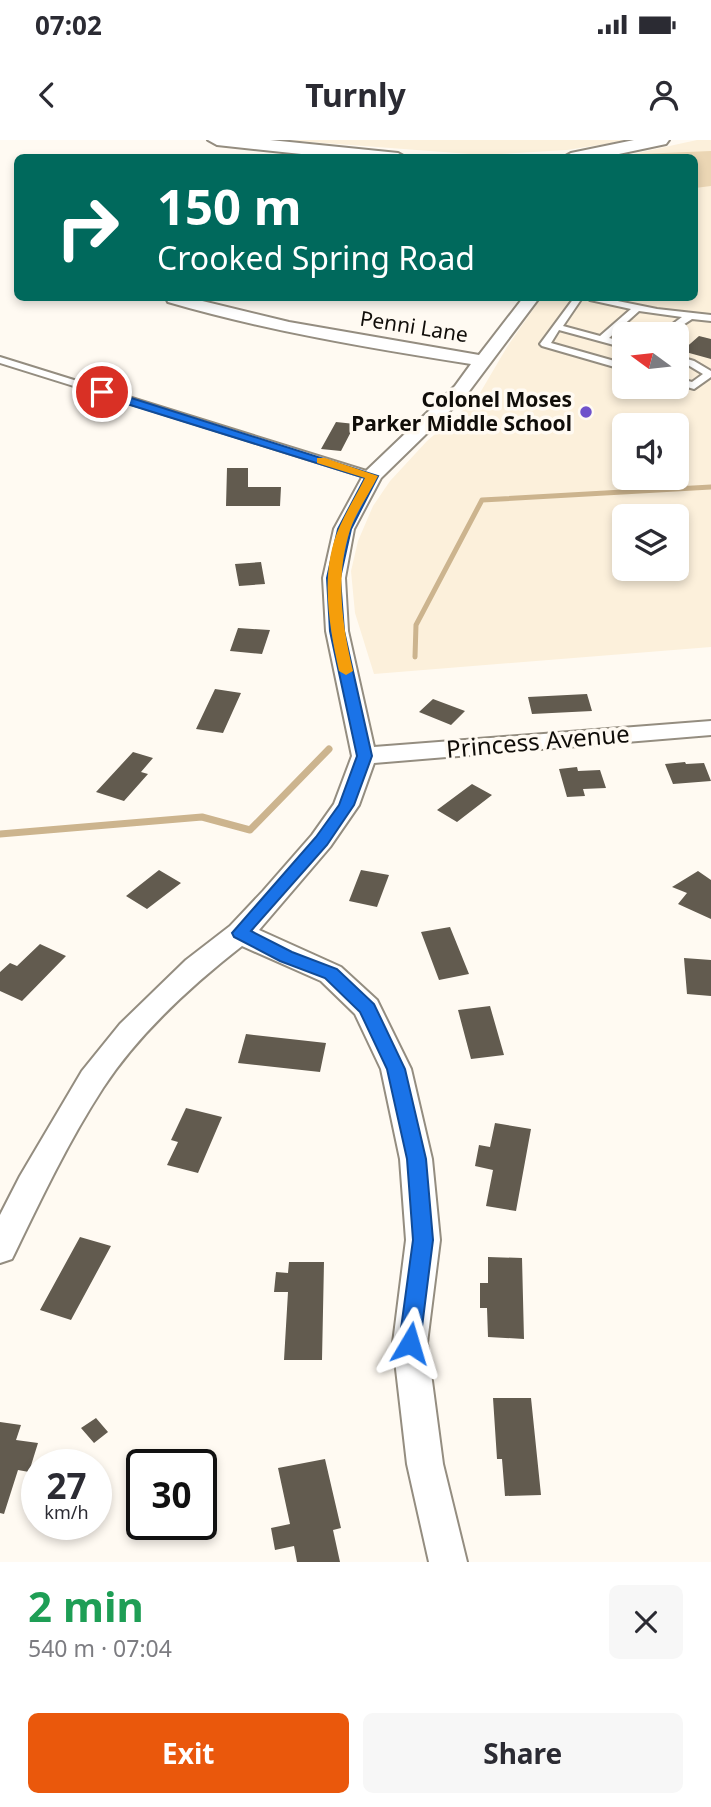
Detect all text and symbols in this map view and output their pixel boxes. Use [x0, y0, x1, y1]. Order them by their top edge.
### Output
text: 07:02 [35, 7, 102, 43]
text: Turnly [305, 73, 406, 116]
icon: back [28, 76, 66, 114]
icon: person [645, 76, 683, 114]
text: 150 m [157, 173, 302, 239]
icon: right [42, 182, 133, 273]
text: Crooked Spring Road [157, 236, 475, 279]
street label: Penni Lane [358, 304, 470, 348]
north arrow [612, 322, 690, 399]
map controls [612, 322, 689, 581]
pin [72, 362, 132, 422]
icon: arrive [83, 373, 121, 411]
place label: Colonel Moses Parker Middle School [351, 385, 572, 437]
marker: Colonel Moses Parker Middle School [578, 404, 594, 420]
button: sound [612, 413, 689, 490]
button: layers [612, 504, 689, 581]
street label: Princess Avenue [445, 716, 631, 765]
position arrow [373, 1306, 447, 1380]
speed limit sign: 30 [126, 1449, 217, 1540]
text: 27 [46, 1462, 87, 1509]
text: km/h [44, 1500, 89, 1524]
text: 2 min [28, 1577, 144, 1634]
button: close [609, 1585, 683, 1659]
text: 540 m · 07:04 [28, 1632, 172, 1664]
button: Exit [28, 1713, 349, 1793]
button: Share [363, 1713, 683, 1793]

